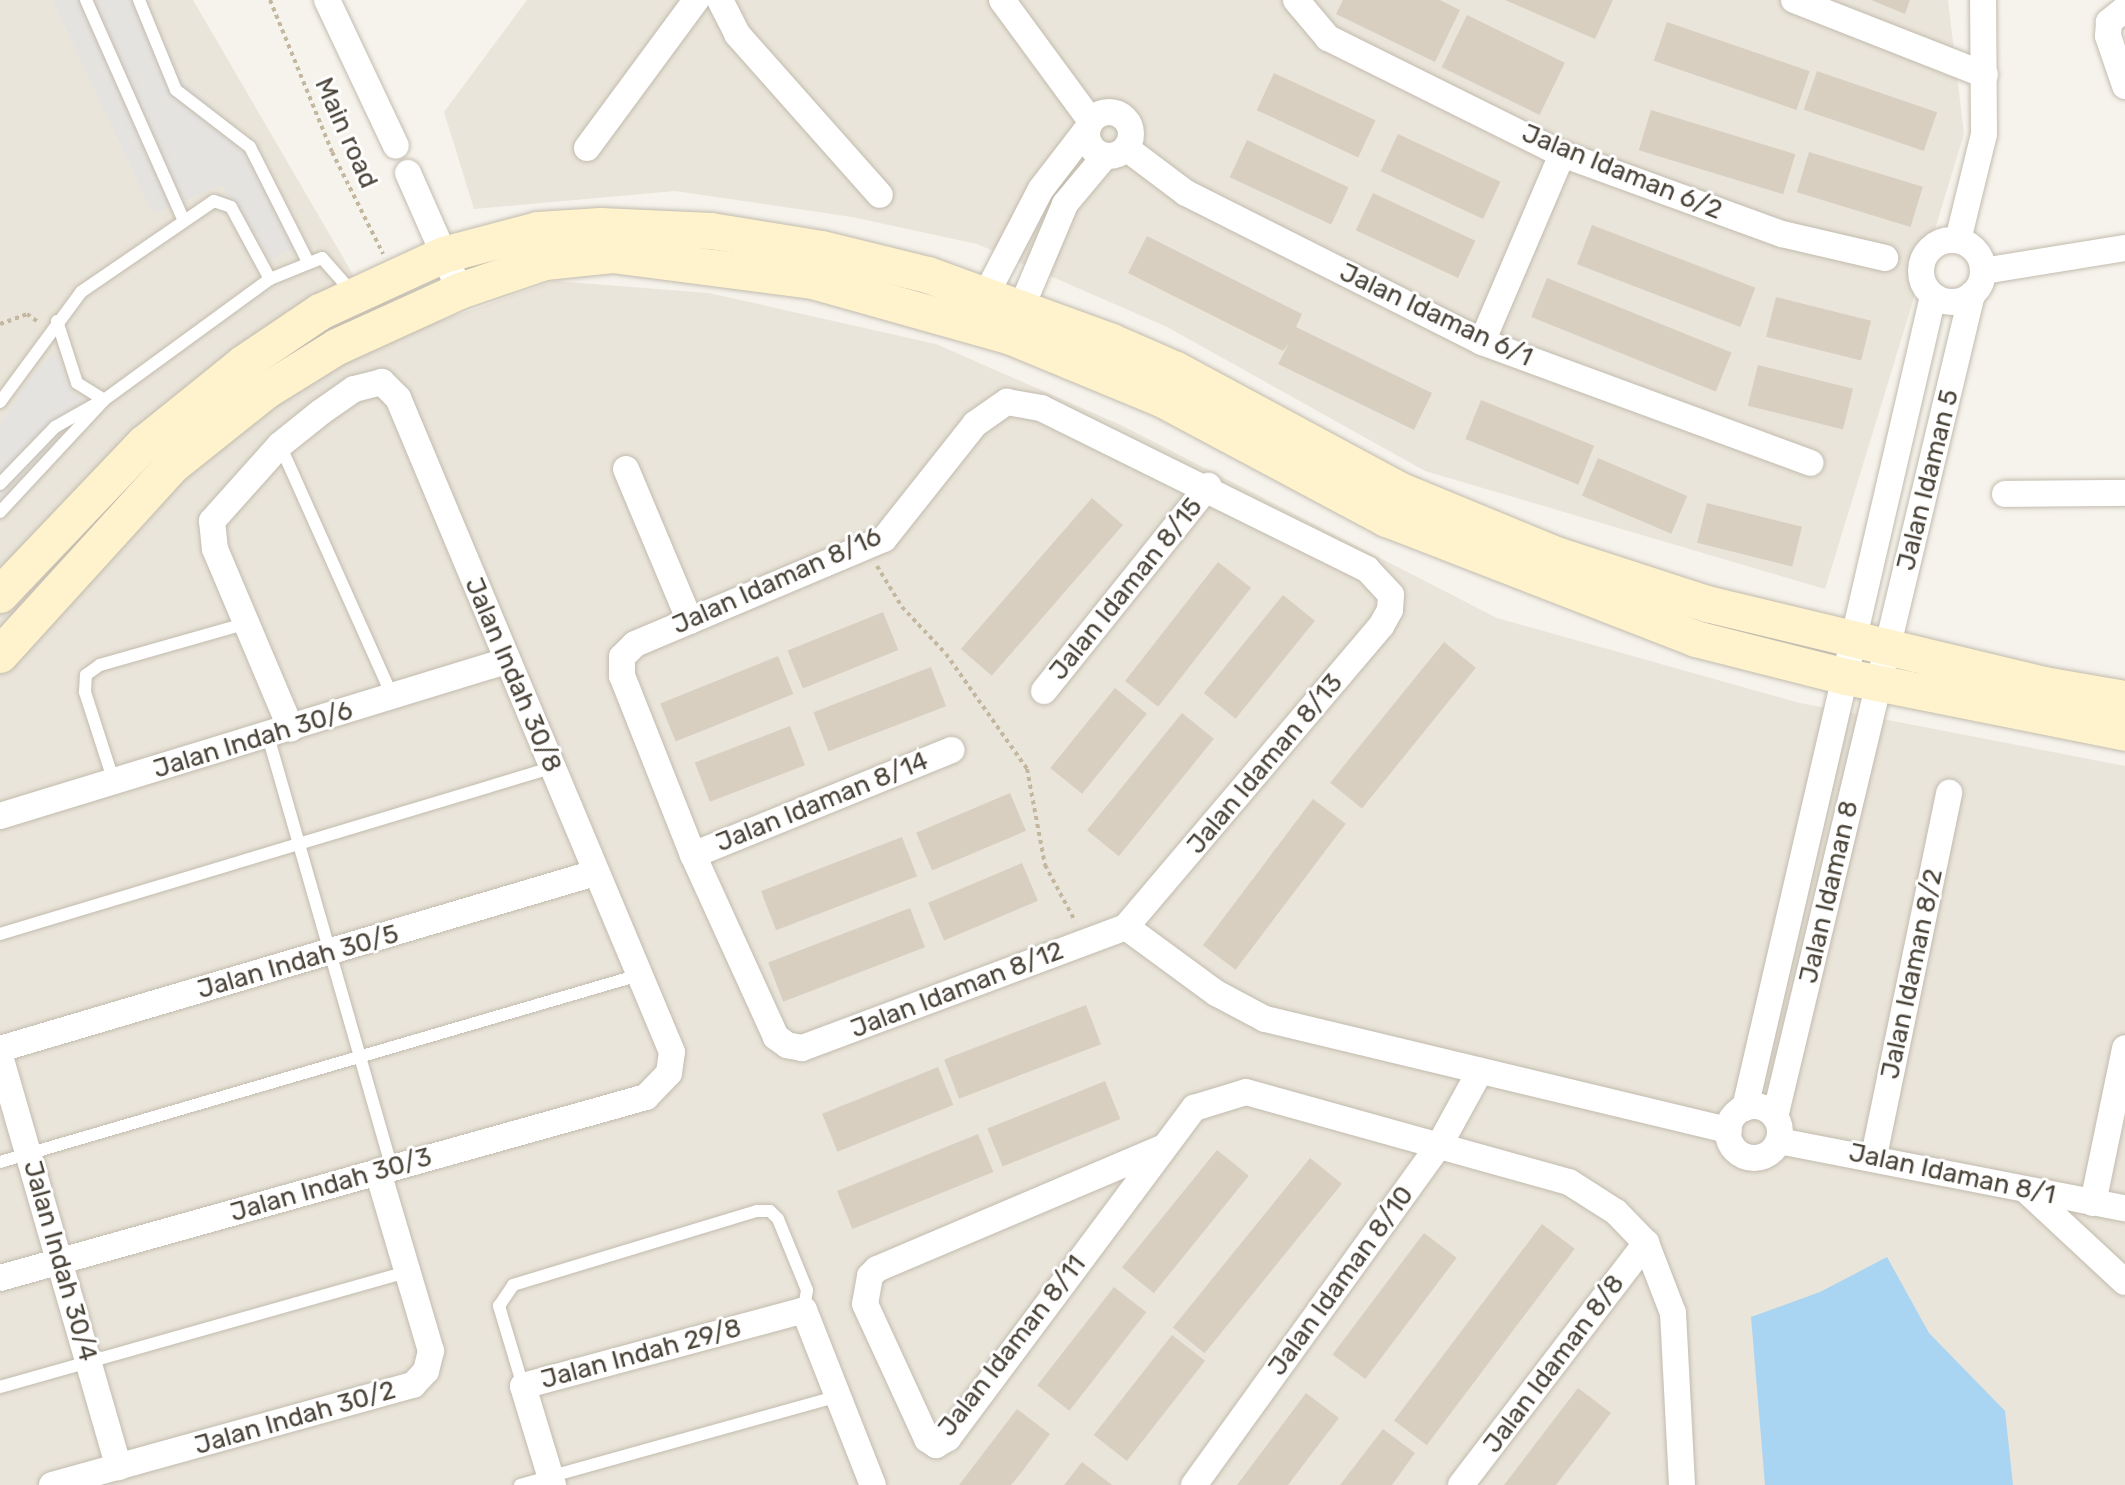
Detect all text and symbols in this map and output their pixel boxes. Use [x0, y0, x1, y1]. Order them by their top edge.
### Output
street label: Main road [308, 73, 384, 193]
street label: Jalan Idaman 6/2 [1517, 118, 1727, 226]
street label: Jalan Idaman 6/1 [1335, 257, 1537, 373]
street label: Jalan Idaman 5 [1890, 386, 1966, 574]
street label: Jalan Idaman 8/15 [1043, 492, 1209, 686]
street label: Jalan Idaman 8/16 [668, 521, 886, 641]
street label: Jalan Indah 30/8 [458, 573, 568, 777]
street label: Jalan Idaman 8/13 [1181, 668, 1349, 860]
street label: Jalan Indah 30/6 [150, 695, 356, 785]
street label: Jalan Idaman 8/14 [711, 745, 933, 859]
street label: Jalan Idaman 8 [1793, 798, 1865, 986]
street label: Jalan Idaman 8/2 [1875, 866, 1949, 1082]
street label: Jalan Indah 30/5 [194, 918, 402, 1006]
street label: Jalan Idaman 8/12 [846, 935, 1068, 1045]
street label: Jalan Idaman 8/1 [1846, 1137, 2058, 1211]
street label: Jalan Indah 30/3 [227, 1141, 435, 1229]
street label: Jalan Indah 30/4 [16, 1157, 104, 1365]
street label: Jalan Idaman 8/10 [1262, 1180, 1420, 1382]
street label: Jalan Idaman 8/11 [932, 1249, 1092, 1443]
street label: Jalan Idaman 8/8 [1477, 1269, 1631, 1459]
street label: Jalan Indah 29/8 [537, 1312, 745, 1396]
street label: Jalan Indah 30/2 [191, 1374, 399, 1462]

